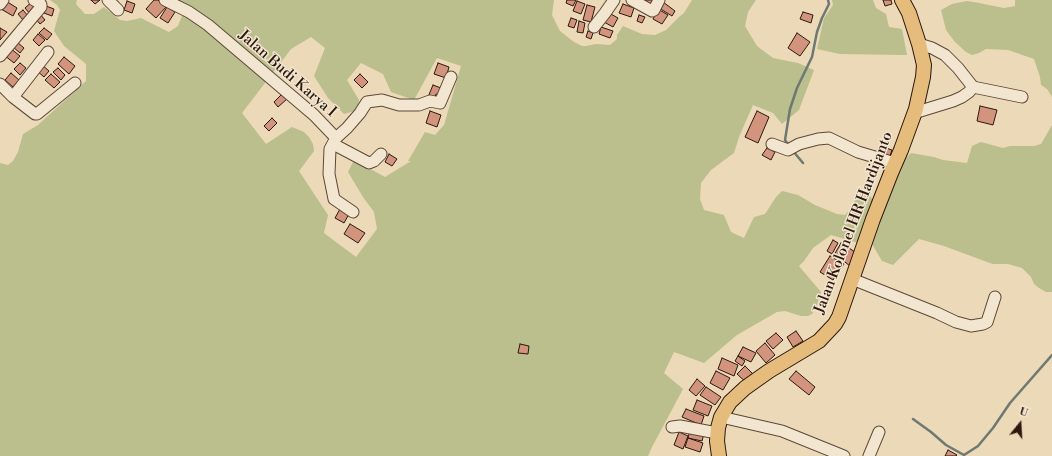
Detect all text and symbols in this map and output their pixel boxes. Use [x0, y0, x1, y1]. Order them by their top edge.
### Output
street label: Jalan Budi Karya I [235, 27, 339, 121]
street label: Jalan Kolonel HR Hardijanto [811, 129, 897, 317]
north arrow [1000, 404, 1040, 444]
text: U [1017, 405, 1030, 421]

